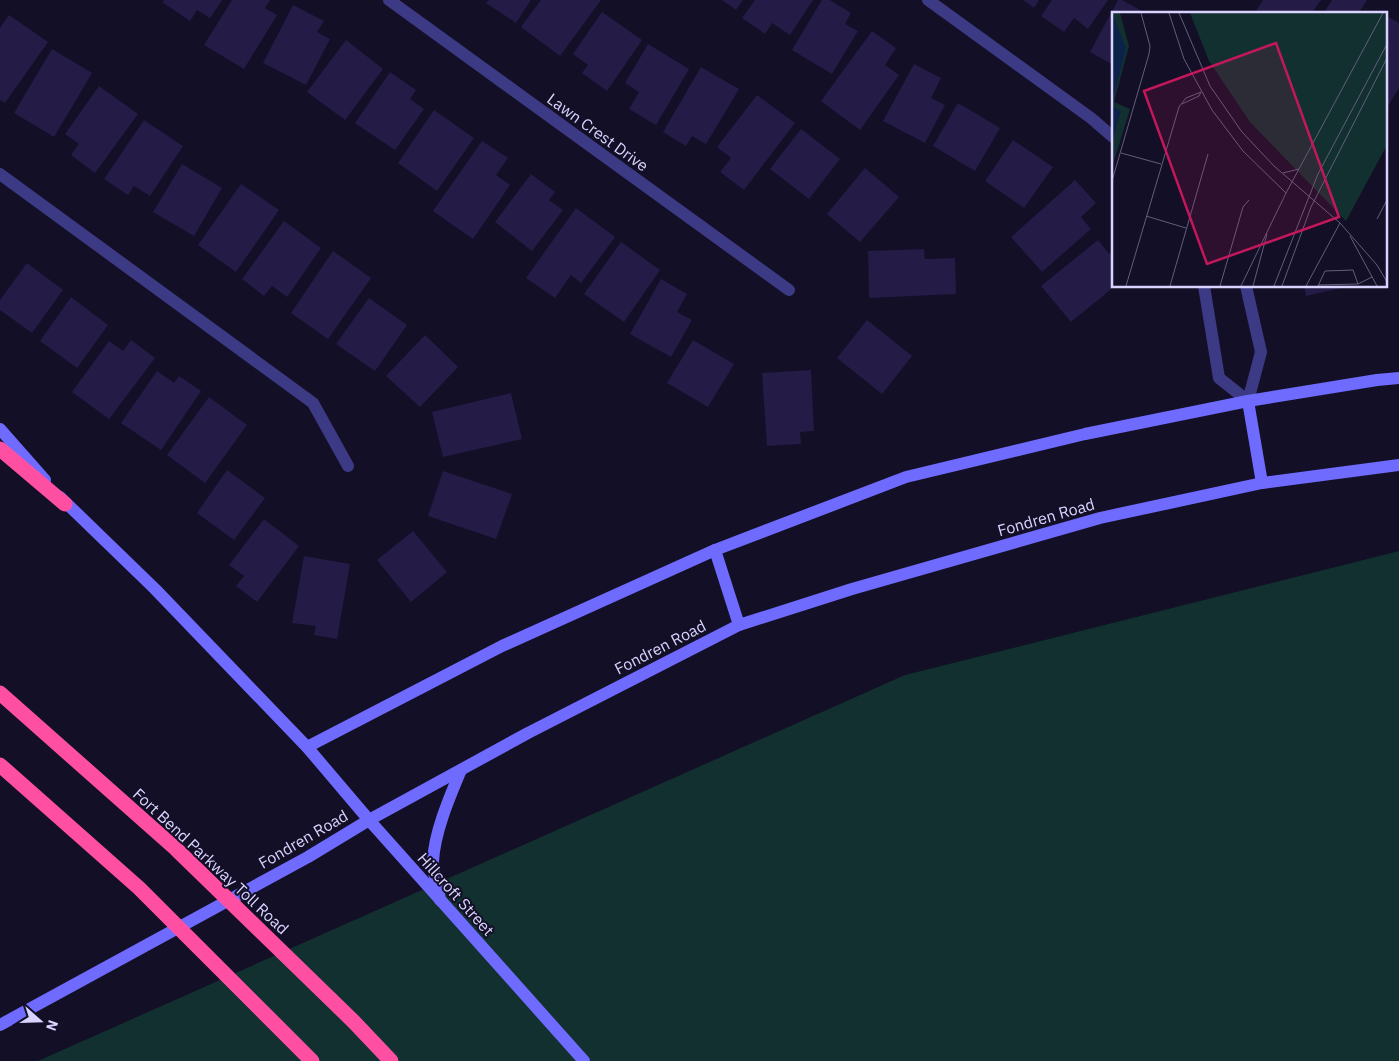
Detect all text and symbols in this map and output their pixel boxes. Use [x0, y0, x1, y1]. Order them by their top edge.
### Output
inset map [1112, 12, 1386, 288]
street label: Lawn Crest Drive [543, 89, 653, 176]
street label: Fondren Road [995, 494, 1097, 540]
street label: Fondren Road [611, 615, 709, 679]
street label: Fort Bend Parkway Toll Road [129, 784, 293, 938]
street label: Fondren Road [255, 805, 351, 873]
street label: Hillcroft Street [413, 848, 499, 940]
north arrow [15, 996, 65, 1046]
text: N [42, 1018, 62, 1033]

